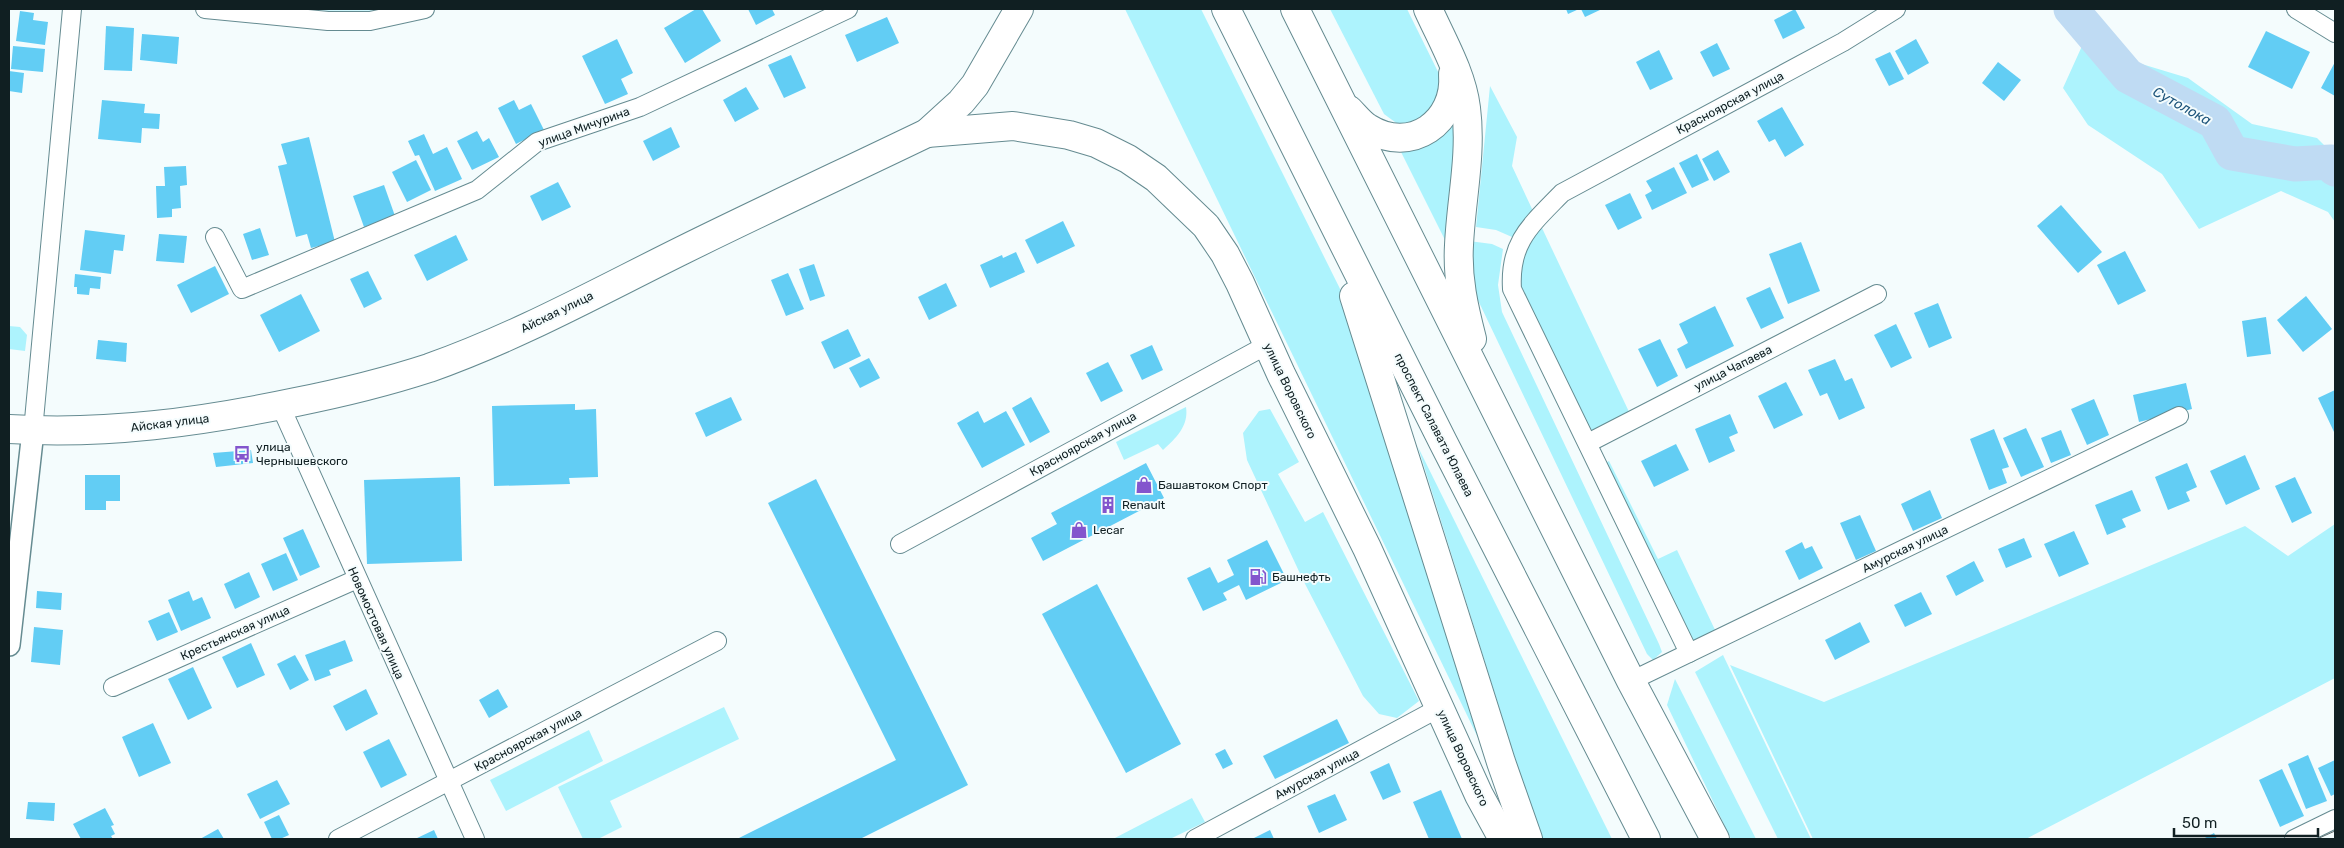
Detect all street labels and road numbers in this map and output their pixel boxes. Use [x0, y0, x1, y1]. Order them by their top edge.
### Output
street label: Красноярская улица [1674, 69, 1786, 137]
street label: улица Мичурина [537, 104, 631, 150]
street label: Айская улица [518, 288, 596, 336]
street label: улица Воровского [1261, 341, 1319, 441]
street label: улица Чапаева [1692, 342, 1774, 394]
street label: проспект Салавата Юлаева [1392, 351, 1476, 499]
street label: Красноярская улица [1027, 409, 1139, 479]
street label: Айская улица [130, 411, 210, 435]
street label: Амурская улица [1860, 522, 1950, 576]
street label: Новомостовая улица [345, 565, 407, 681]
street label: Крестьянская улица [178, 603, 292, 663]
street label: Красноярская улица [472, 706, 584, 774]
street label: улица Воровского [1435, 708, 1492, 809]
street label: Амурская улица [1272, 746, 1362, 802]

